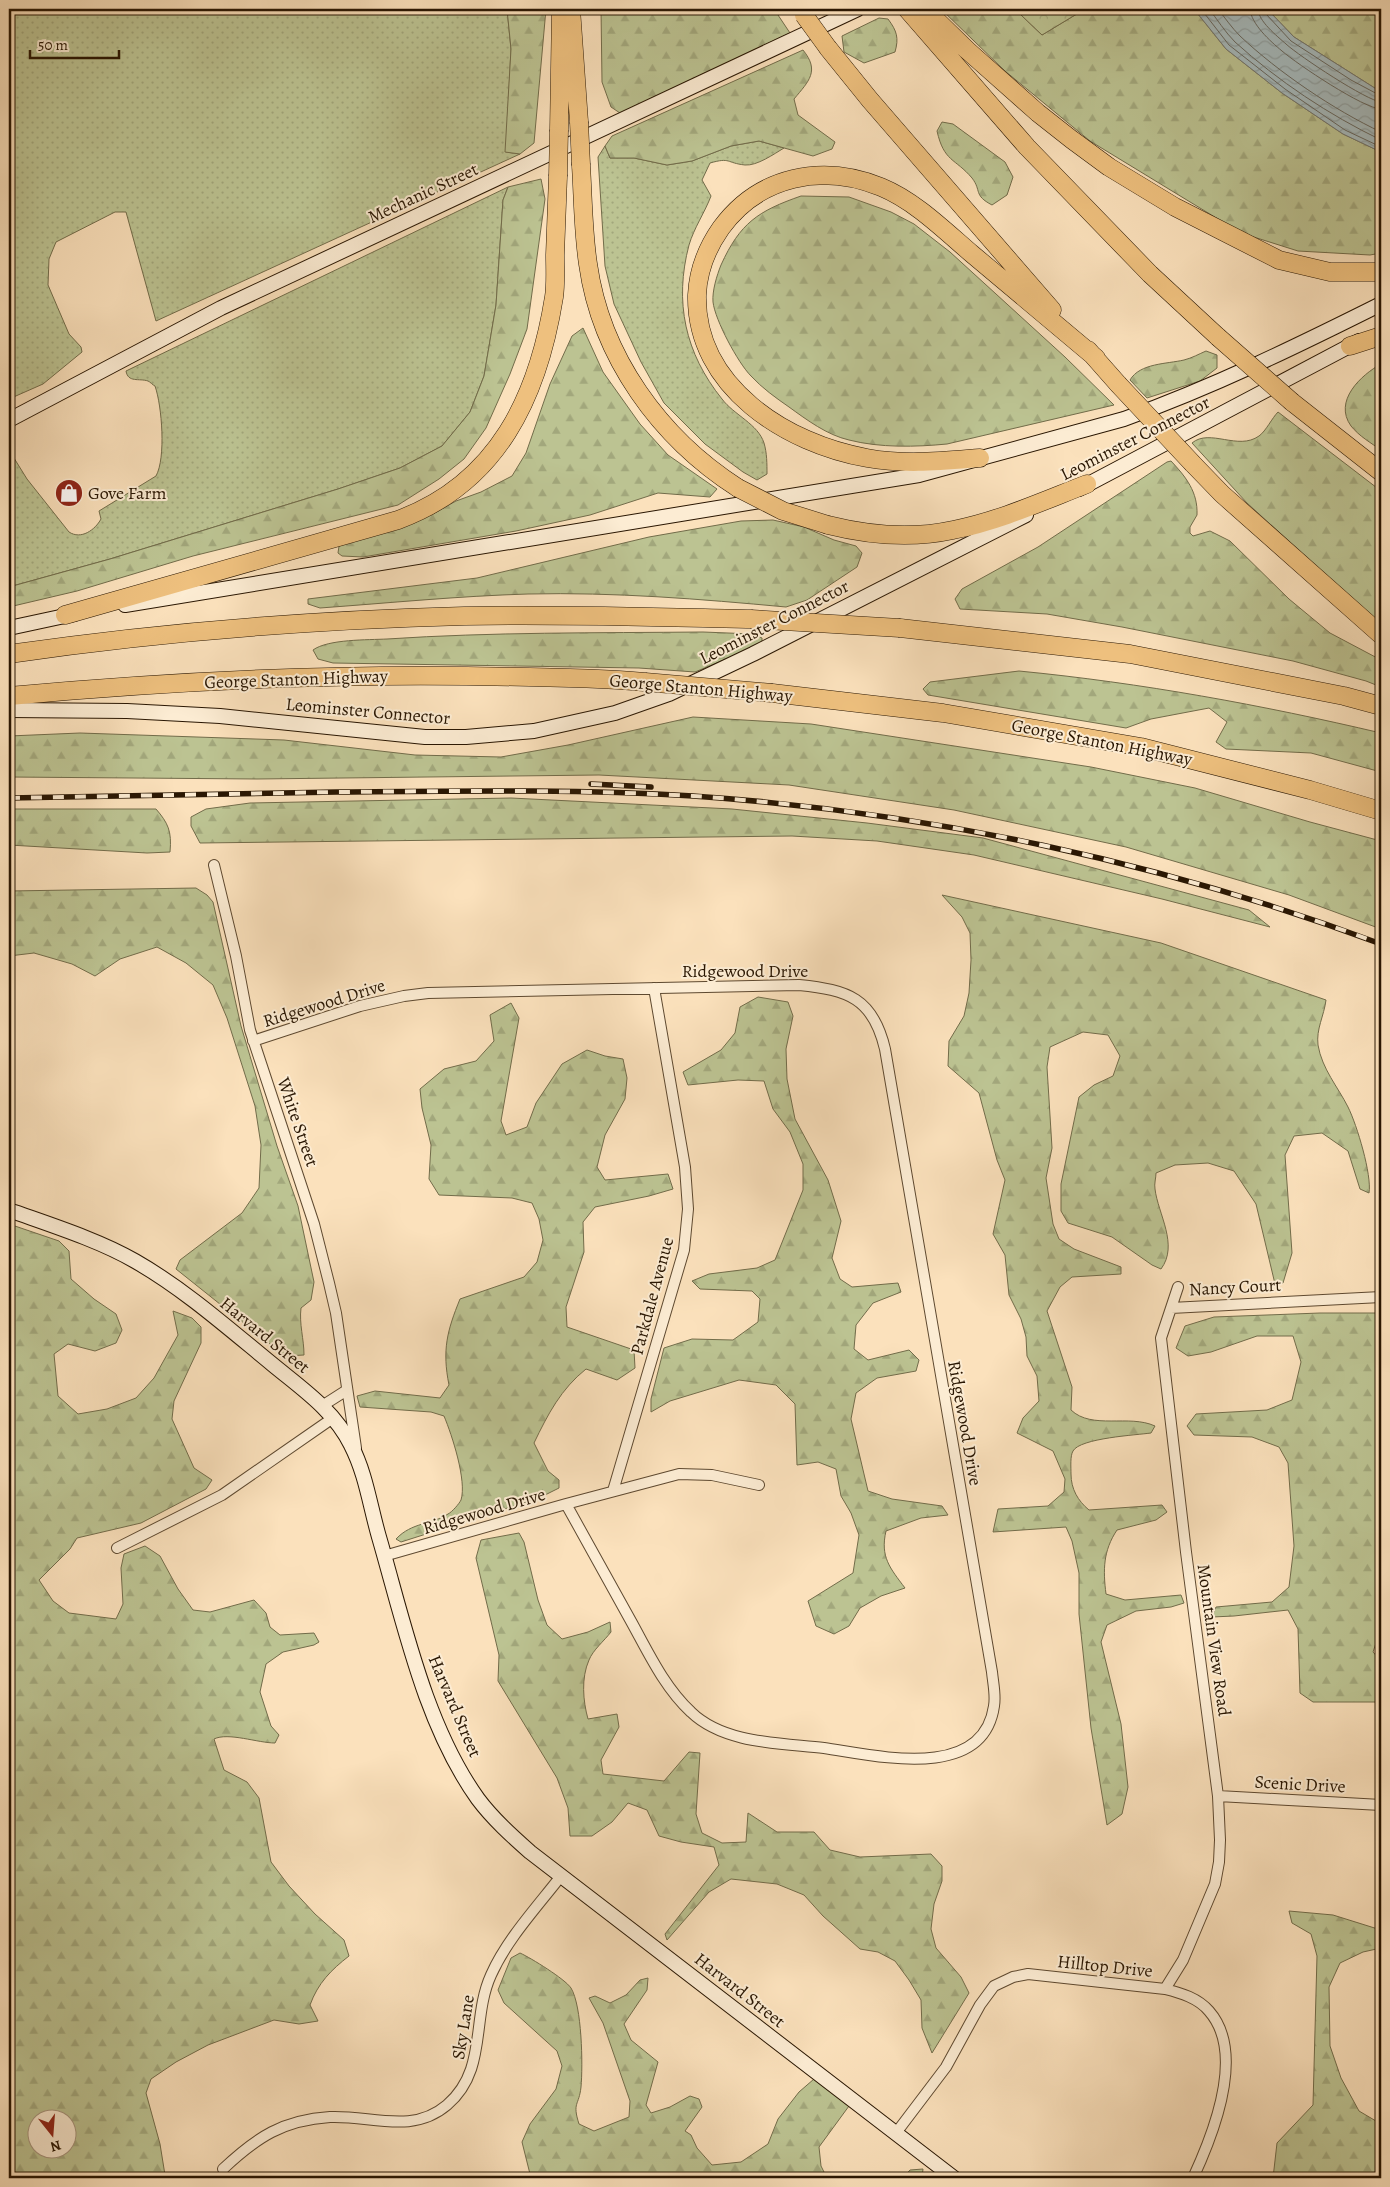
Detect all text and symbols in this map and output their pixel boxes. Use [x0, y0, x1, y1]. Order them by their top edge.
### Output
scale bar [30, 28, 119, 60]
text: 50 m [38, 35, 68, 55]
street label: Mechanic Street [364, 157, 482, 229]
street label: Leominster Connector [1056, 390, 1214, 486]
shop icon: Gove Farm [54, 478, 84, 508]
place label: Gove Farm [88, 481, 166, 505]
street label: Leominster Connector [695, 574, 853, 670]
street label: George Stanton Highway [204, 664, 389, 694]
street label: George Stanton Highway [609, 668, 794, 708]
street label: Leominster Connector [285, 692, 451, 730]
street label: George Stanton Highway [1010, 713, 1195, 771]
street label: Ridgewood Drive [682, 959, 808, 983]
street label: Ridgewood Drive [260, 973, 388, 1033]
street label: White Street [271, 1073, 325, 1170]
street label: Parkdale Avenue [625, 1234, 679, 1358]
street label: Nancy Court [1188, 1273, 1282, 1301]
street label: Harvard Street [215, 1291, 315, 1379]
street label: Ridgewood Drive [942, 1359, 988, 1487]
street label: Ridgewood Drive [420, 1482, 548, 1540]
street label: Mountain View Road [1191, 1562, 1237, 1718]
street label: Harvard Street [423, 1651, 487, 1761]
street label: Scenic Drive [1254, 1770, 1346, 1798]
street label: Harvard Street [690, 1947, 790, 2033]
street label: Hilltop Drive [1056, 1949, 1154, 1983]
street label: Sky Lane [446, 1993, 480, 2061]
north arrow [28, 2110, 78, 2160]
text: N [48, 2135, 63, 2157]

